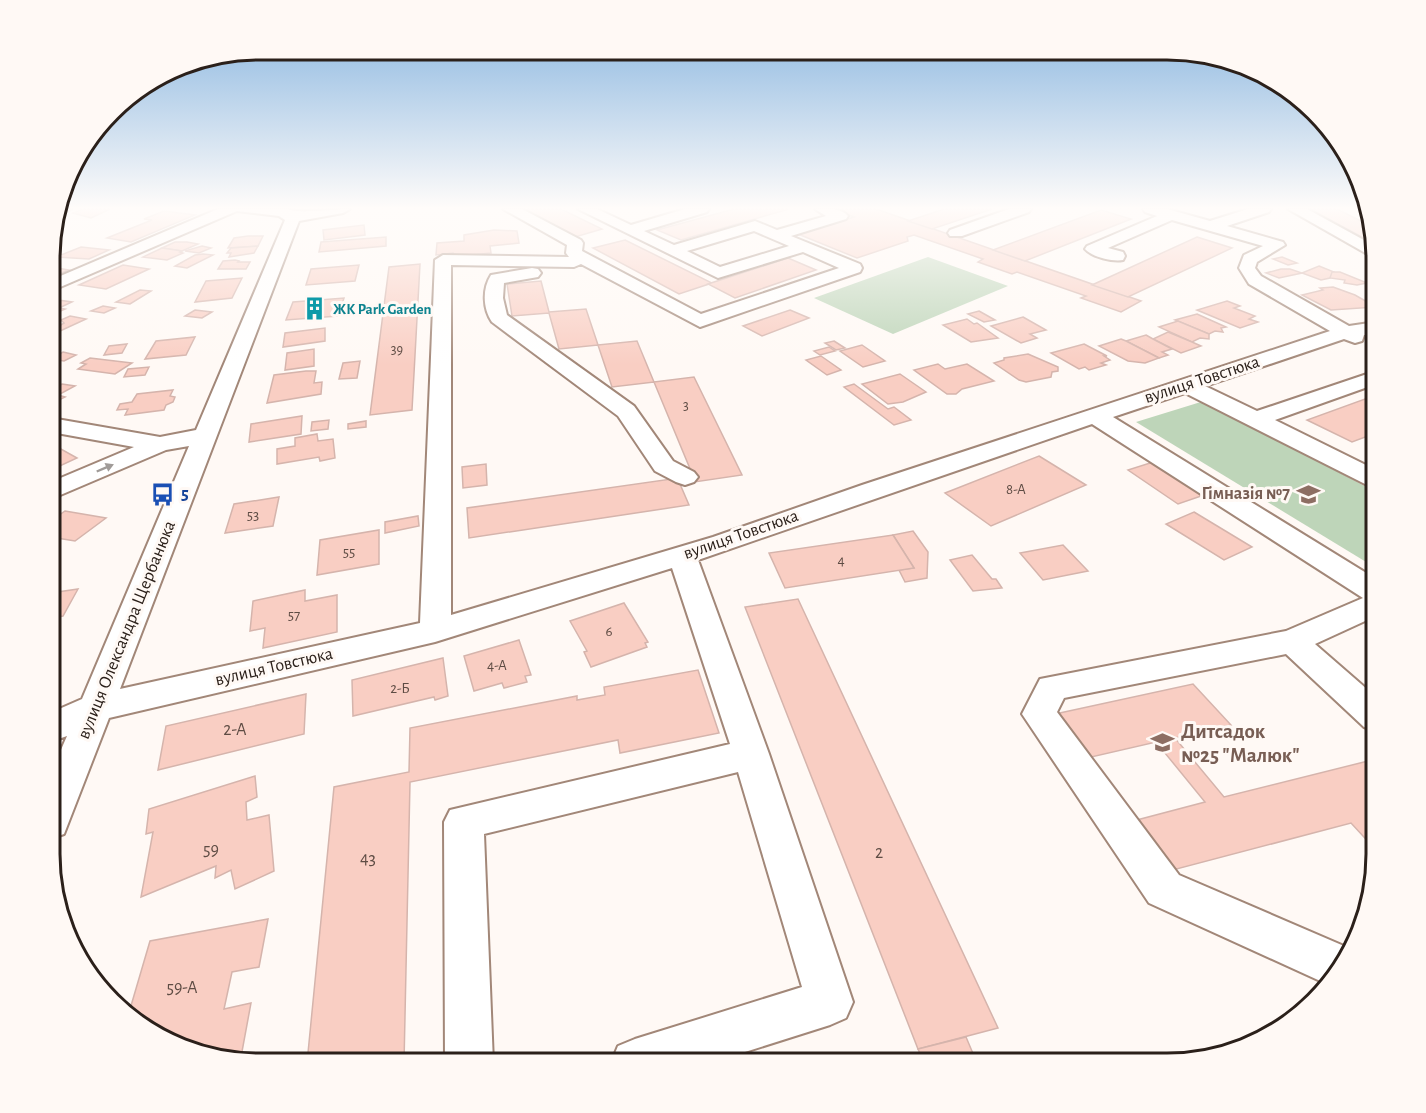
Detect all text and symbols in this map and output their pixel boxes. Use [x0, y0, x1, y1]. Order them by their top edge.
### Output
building icon: ЖК Park Garden [302, 296, 328, 322]
place label: ЖК Park Garden [333, 302, 432, 317]
house number: 39 [391, 343, 403, 357]
street label: вулиця Товстюка [1142, 353, 1262, 407]
house number: 3 [683, 399, 689, 413]
one-way arrow [96, 463, 114, 473]
bus stop icon: 5 [150, 481, 176, 507]
school or university icon: Гімназія №7 [1295, 481, 1321, 507]
house number: 8-А [1006, 482, 1026, 497]
place label: 5 [181, 485, 189, 503]
place label: Гімназія №7 [1201, 485, 1290, 503]
street label: вулиця Товстюка [681, 507, 801, 563]
house number: 53 [247, 508, 259, 523]
street label: вулиця Олександра Щербанюка [74, 518, 179, 742]
house number: 55 [343, 545, 355, 560]
house number: 4 [837, 553, 845, 568]
house number: 57 [288, 608, 300, 623]
house number: 6 [605, 624, 613, 639]
street label: вулиця Товстюка [213, 645, 335, 689]
house number: 4-А [487, 658, 507, 673]
house number: 2-Б [390, 681, 410, 696]
house number: 2-А [223, 721, 247, 739]
place label: Дитсадок №25 "Малюк" [1181, 721, 1300, 766]
school or university icon: Дитсадок №25 "Малюк" [1150, 730, 1176, 756]
house number: 59 [203, 841, 219, 859]
house number: 2 [875, 844, 883, 862]
house number: 43 [360, 850, 376, 868]
house number: 59-А [166, 979, 198, 997]

